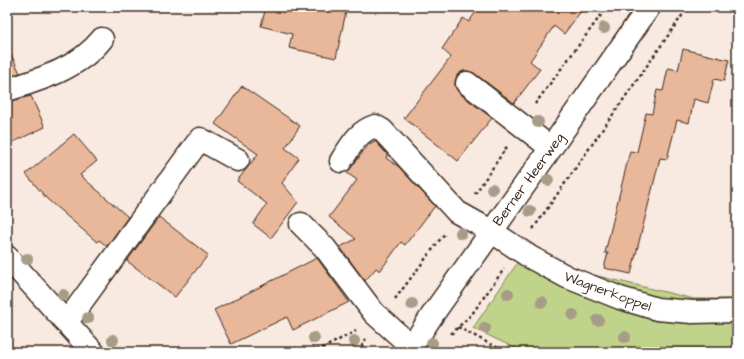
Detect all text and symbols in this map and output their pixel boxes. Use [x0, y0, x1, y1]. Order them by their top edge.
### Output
street label: Berner Heerweg [488, 129, 569, 230]
street label: Wagnerkoppel [561, 267, 654, 317]

